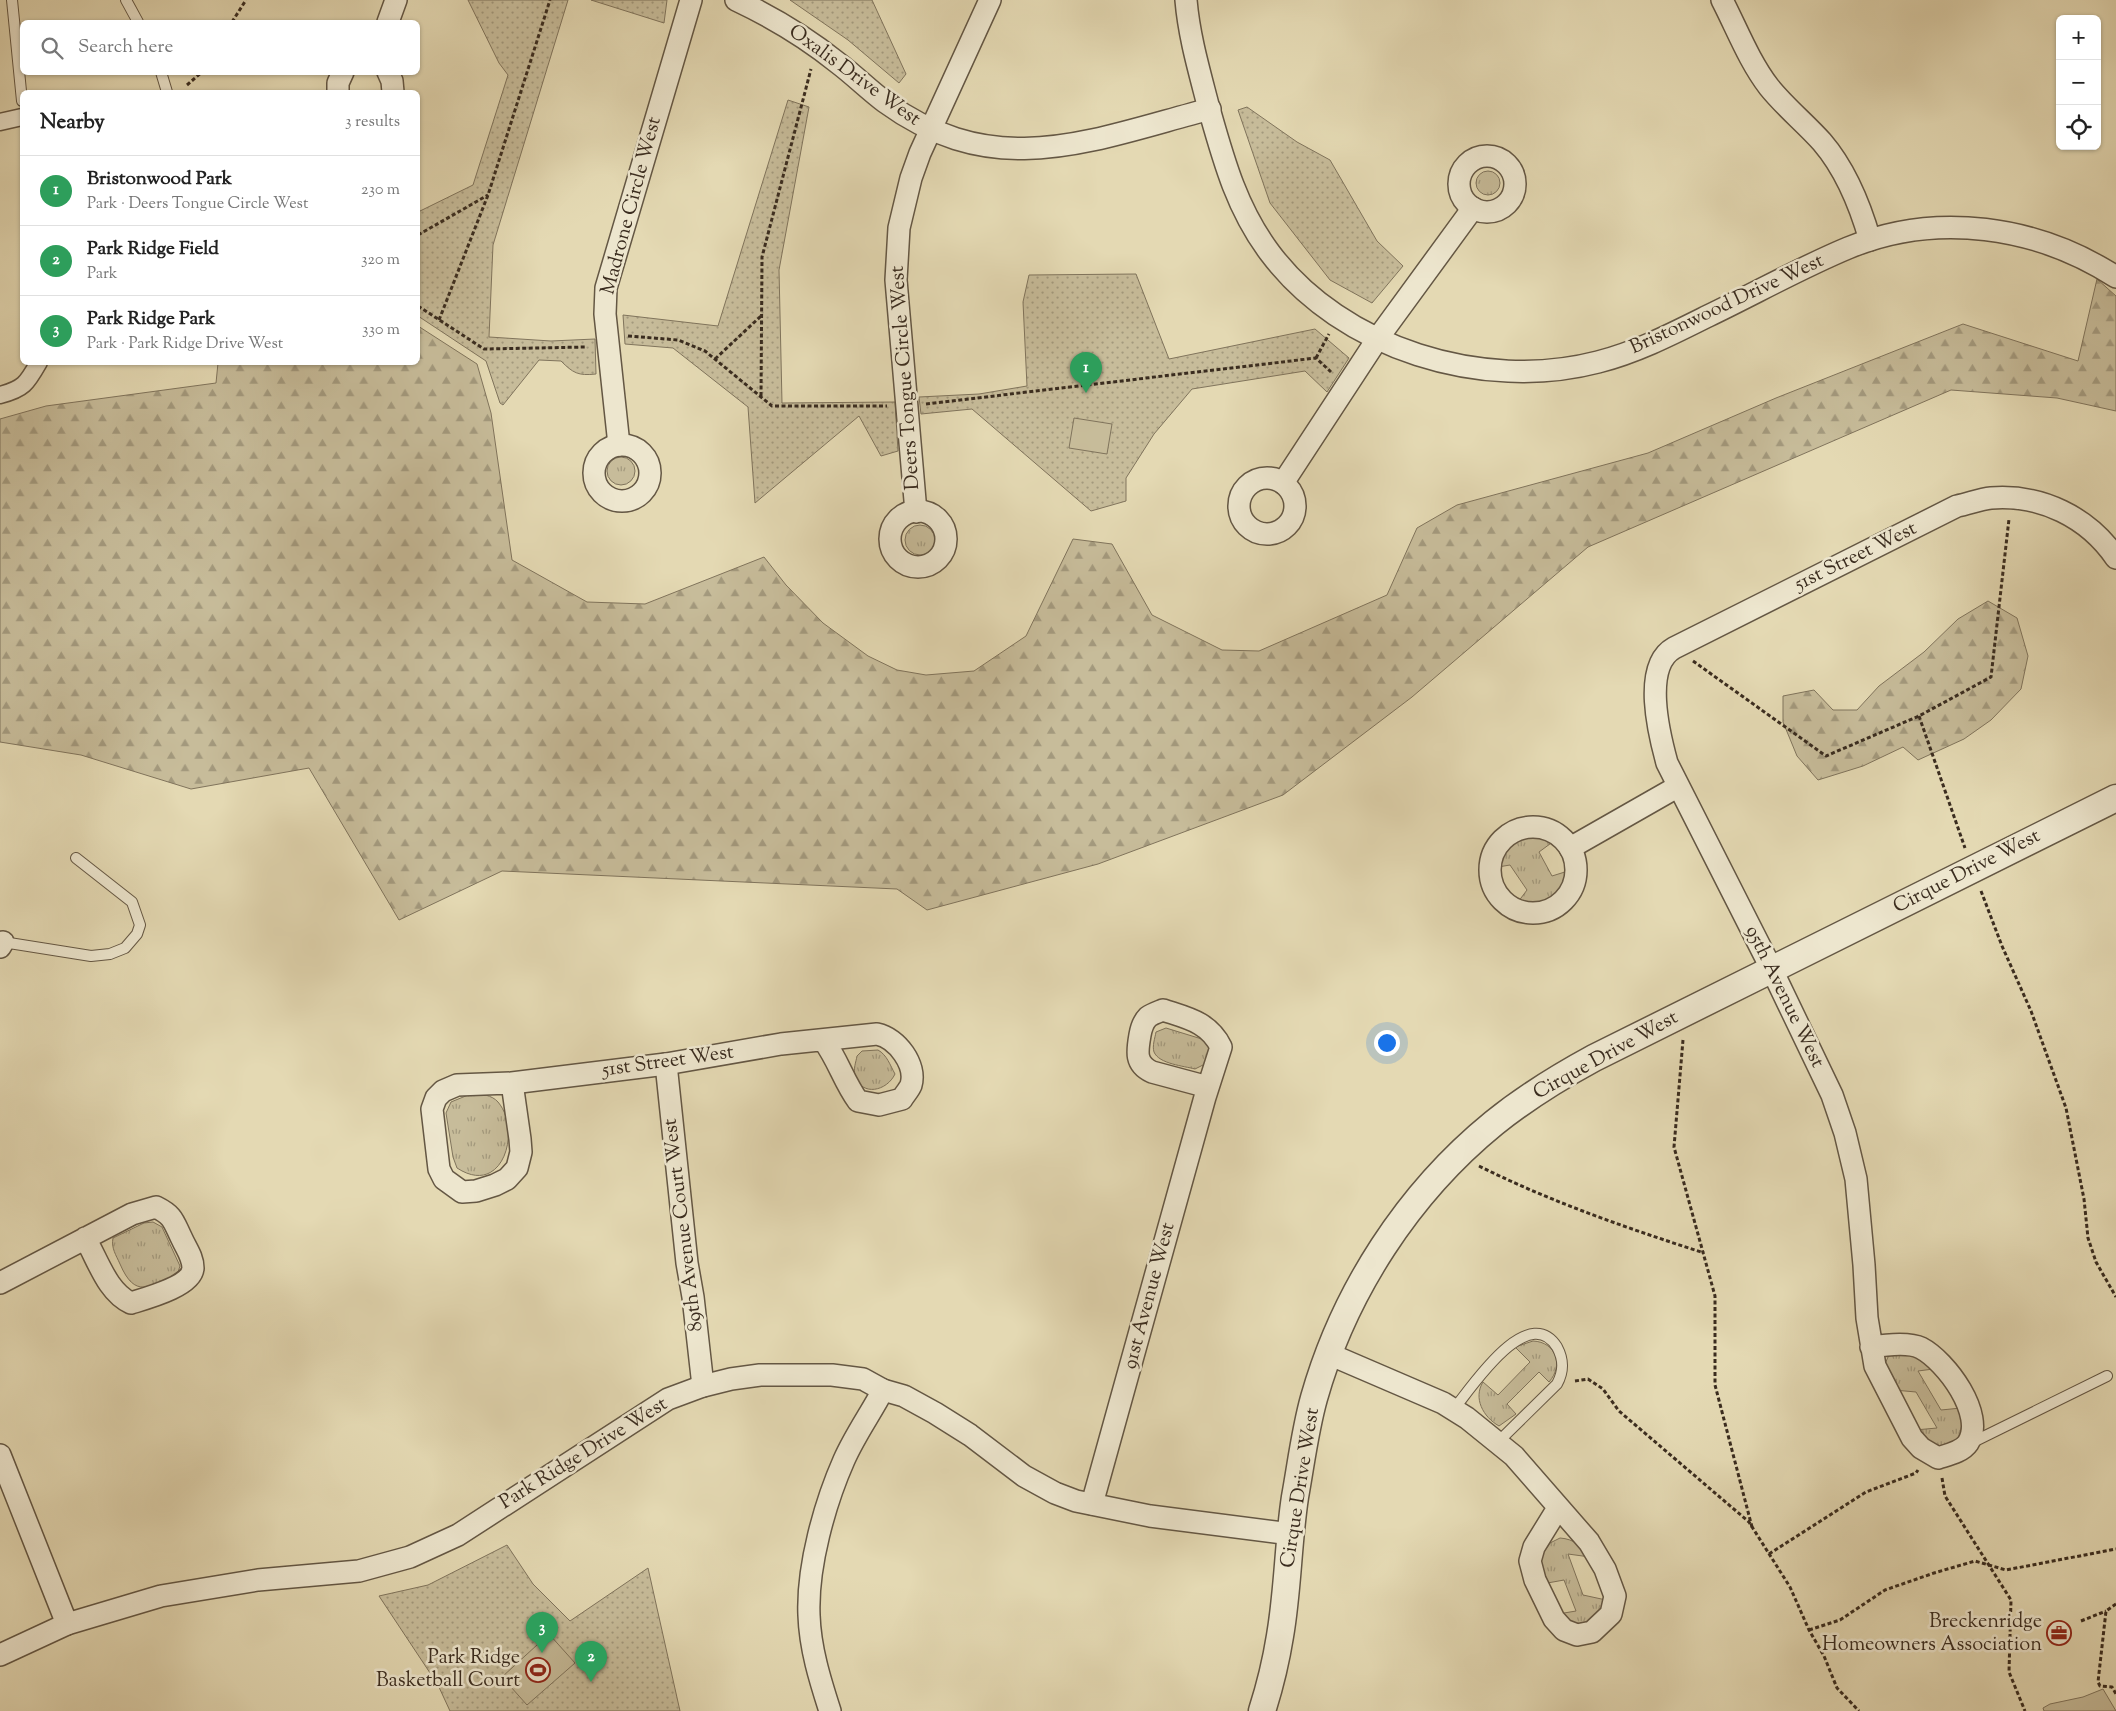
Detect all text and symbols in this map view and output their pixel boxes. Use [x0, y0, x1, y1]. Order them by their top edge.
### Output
map controls [2056, 15, 2101, 150]
button: + [2056, 15, 2101, 60]
street label: Oxalis Drive West [782, 18, 926, 134]
search box [20, 20, 420, 75]
icon: search [38, 34, 66, 62]
text: Search here [78, 34, 173, 61]
button: − [2056, 60, 2101, 105]
button: locate [2056, 105, 2101, 150]
text: Nearby [40, 108, 105, 138]
text: 3 results [345, 111, 400, 134]
street label: Madrone Circle West [594, 114, 670, 298]
text: Bristonwood Park [87, 166, 232, 193]
text: 1 [53, 179, 59, 202]
text: 230 m [361, 179, 400, 202]
text: Park · Deers Tongue Circle West [87, 193, 308, 216]
text: Park Ridge Field [87, 236, 219, 263]
street label: Bristonwood Drive West [1625, 247, 1829, 363]
text: 2 [52, 249, 60, 272]
text: 320 m [361, 249, 400, 272]
text: Park [87, 263, 118, 286]
street label: Deers Tongue Circle West [884, 265, 928, 491]
text: Park Ridge Park [87, 306, 215, 333]
text: 3 [53, 319, 59, 342]
text: 330 m [362, 319, 400, 342]
text: Park · Park Ridge Drive West [87, 333, 283, 356]
pin: 1 [1070, 352, 1102, 393]
street label: 51st Street West [1789, 515, 1922, 600]
street label: Cirque Drive West [1888, 822, 2046, 922]
street label: 95th Avenue West [1737, 921, 1831, 1073]
street label: Cirque Drive West [1528, 1004, 1684, 1108]
your location [1374, 1030, 1400, 1056]
street label: 51st Street West [599, 1038, 736, 1086]
street label: 89th Avenue Court West [657, 1117, 711, 1333]
street label: 91st Avenue West [1116, 1219, 1184, 1373]
street label: Park Ridge Drive West [494, 1390, 674, 1518]
street label: Cirque Drive West [1274, 1406, 1328, 1570]
place label: Breckenridge Homeowners Association [1822, 1608, 2042, 1660]
pin: 3 [526, 1612, 558, 1653]
office icon: Breckenridge Homeowners Association [2046, 1620, 2072, 1646]
pin: 2 [575, 1641, 607, 1682]
place label: Park Ridge Basketball Court [376, 1644, 520, 1696]
sports icon: Park Ridge Basketball Court [525, 1657, 551, 1683]

